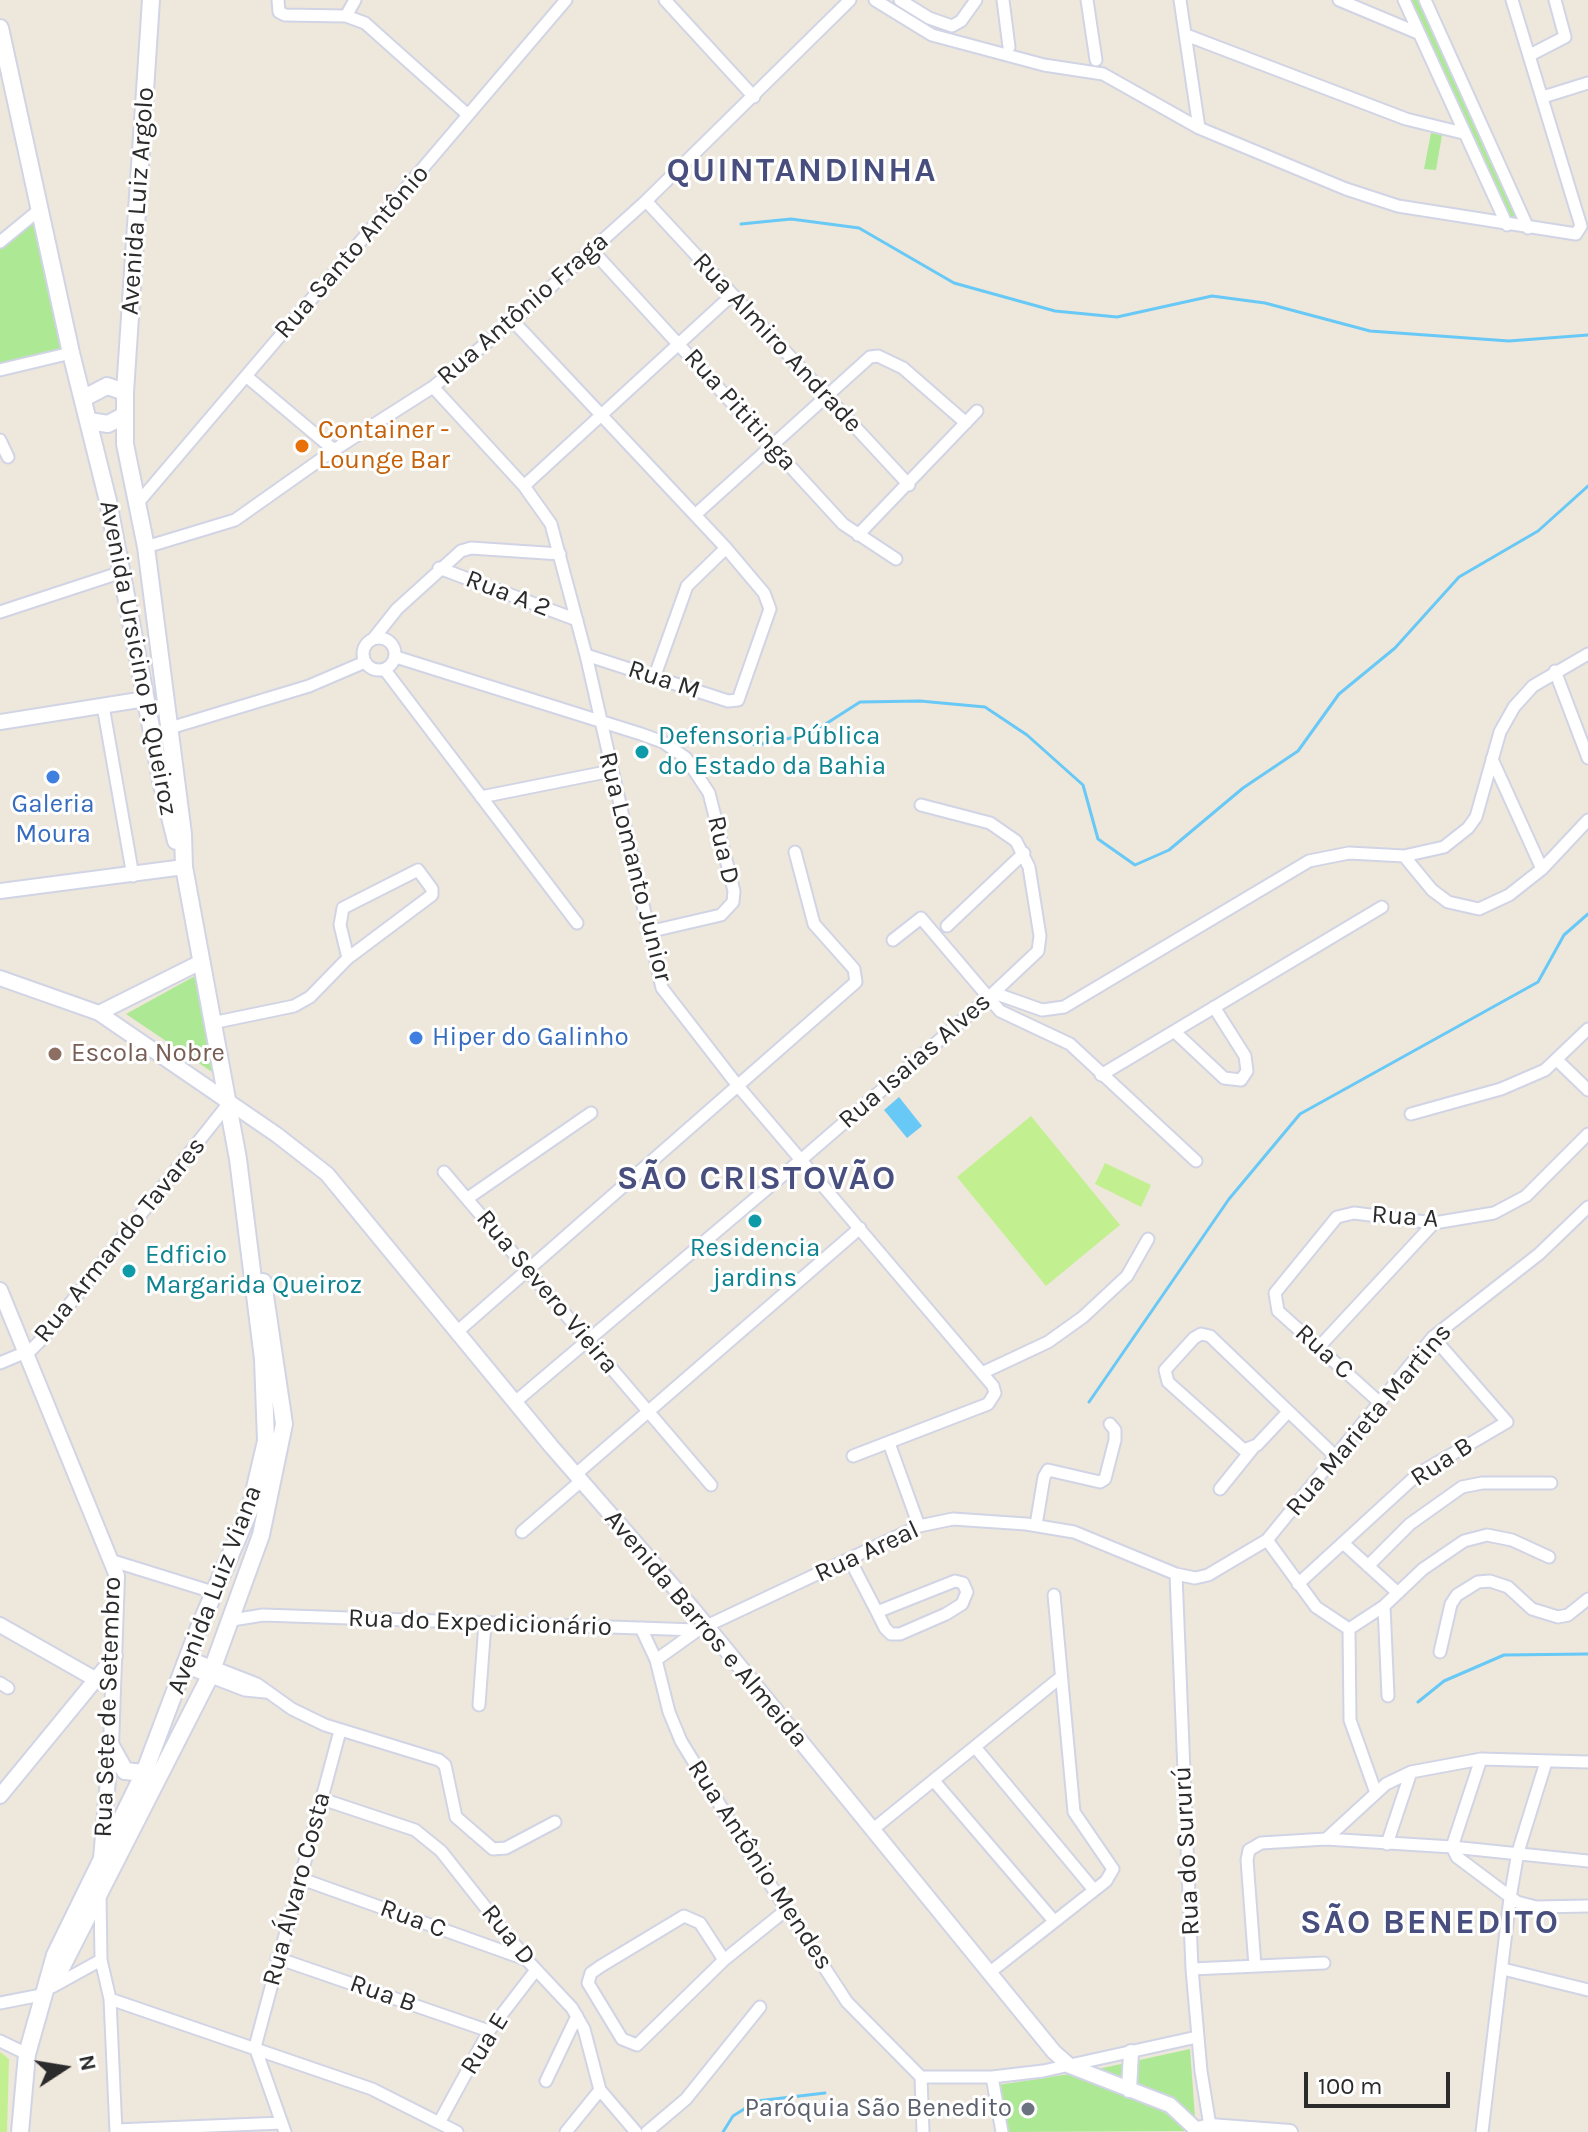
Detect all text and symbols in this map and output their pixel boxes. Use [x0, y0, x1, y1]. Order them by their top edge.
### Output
street label: Avenida Luiz Argolo [114, 86, 162, 316]
district label: QUINTANDINHA [666, 151, 938, 191]
street label: Rua Santo Antônio [268, 159, 436, 345]
street label: Rua Antônio Fraga [431, 226, 615, 392]
street label: Rua Almiro Andrade [686, 247, 868, 439]
street label: Rua Pititinga [677, 342, 803, 478]
place label: Container - Lounge Bar [318, 415, 450, 476]
marker: Container - Lounge Bar [293, 437, 311, 455]
street label: Avenida Ursicino P. Queiroz [92, 498, 184, 818]
street label: Rua A 2 [461, 564, 555, 624]
street label: Rua M [624, 654, 704, 706]
place label: Defensoria Pública do Estado da Bahia [658, 721, 886, 782]
marker: Defensoria Pública do Estado da Bahia [633, 743, 651, 761]
street label: Rua Lomanto Junior [591, 749, 679, 985]
marker: Galeria Moura [44, 768, 62, 786]
place label: Galeria Moura [11, 789, 95, 850]
street label: Rua D [700, 813, 746, 887]
street label: Rua Isaias Alves [832, 986, 998, 1136]
place label: Hiper do Galinho [432, 1022, 629, 1054]
marker: Hiper do Galinho [407, 1029, 425, 1047]
place label: Escola Nobre [71, 1038, 225, 1070]
marker: Escola Nobre [46, 1045, 64, 1063]
street label: Rua Armando Tavares [27, 1131, 213, 1349]
district label: SÃO CRISTOVÃO [617, 1159, 897, 1199]
street label: Rua A [1370, 1199, 1440, 1235]
street label: Rua Severo Vieira [469, 1204, 625, 1380]
marker: Residencia jardins [746, 1212, 764, 1230]
place label: Residencia jardins [690, 1233, 820, 1294]
place label: Edficio Margarida Queiroz [145, 1240, 362, 1302]
marker: Edficio Margarida Queiroz [120, 1262, 138, 1280]
street label: Rua Marieta Martins [1279, 1317, 1459, 1523]
street label: Rua C [1288, 1318, 1360, 1386]
street label: Rua B [1405, 1430, 1479, 1494]
street label: Avenida Luiz Viana [161, 1481, 269, 1699]
street label: Avenida Barros e Almeida [598, 1504, 814, 1754]
street label: Rua Areal [810, 1514, 924, 1590]
street label: Rua Sete de Setembro [88, 1576, 128, 1838]
street label: Rua do Expedicionário [347, 1603, 613, 1643]
street label: Rua Antônio Mendes [680, 1754, 840, 1976]
street label: Rua do Sururú [1167, 1765, 1207, 1937]
street label: Rua Álvaro Costa [256, 1789, 338, 1989]
street label: Rua C [376, 1893, 450, 1945]
street label: Rua D [474, 1898, 542, 1972]
district label: SÃO BENEDITO [1300, 1903, 1560, 1943]
street label: Rua B [346, 1968, 420, 2020]
street label: Rua E [454, 2007, 516, 2081]
north arrow [24, 2028, 104, 2108]
text: N [73, 2053, 102, 2073]
scale bar [1308, 2056, 1454, 2106]
text: 100 m [1318, 2072, 1383, 2100]
place label: Paróquia São Benedito [744, 2093, 1012, 2125]
marker: Paróquia São Benedito [1019, 2100, 1037, 2118]

